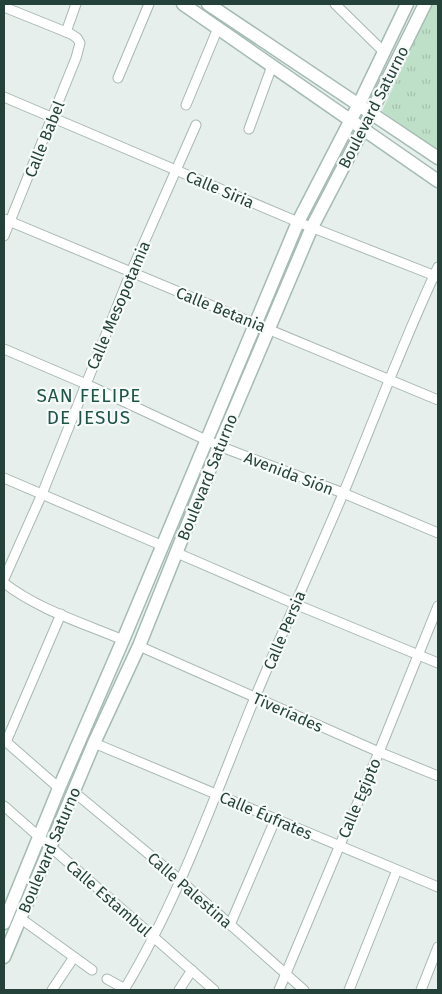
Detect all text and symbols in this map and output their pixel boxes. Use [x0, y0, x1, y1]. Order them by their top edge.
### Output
street label: Boulevard Saturno [334, 43, 413, 172]
street label: Calle Babel [20, 98, 69, 180]
street label: Calle Siria [183, 167, 257, 212]
street label: Calle Mesopotamia [83, 238, 154, 372]
street label: Calle Betania [173, 283, 268, 336]
district label: SAN FELIPE DE JESUS [37, 384, 141, 429]
street label: Boulevard Saturno [173, 411, 242, 543]
street label: Avenida Sión [242, 448, 336, 499]
street label: Calle Persia [259, 588, 310, 672]
street label: Tiveríades [250, 689, 326, 736]
street label: Calle Egipto [334, 755, 385, 841]
street label: Boulevard Saturno [14, 784, 85, 916]
street label: Calle Éufrates [217, 787, 315, 843]
street label: Calle Palestina [144, 849, 236, 932]
street label: Calle Estambul [62, 856, 156, 941]

